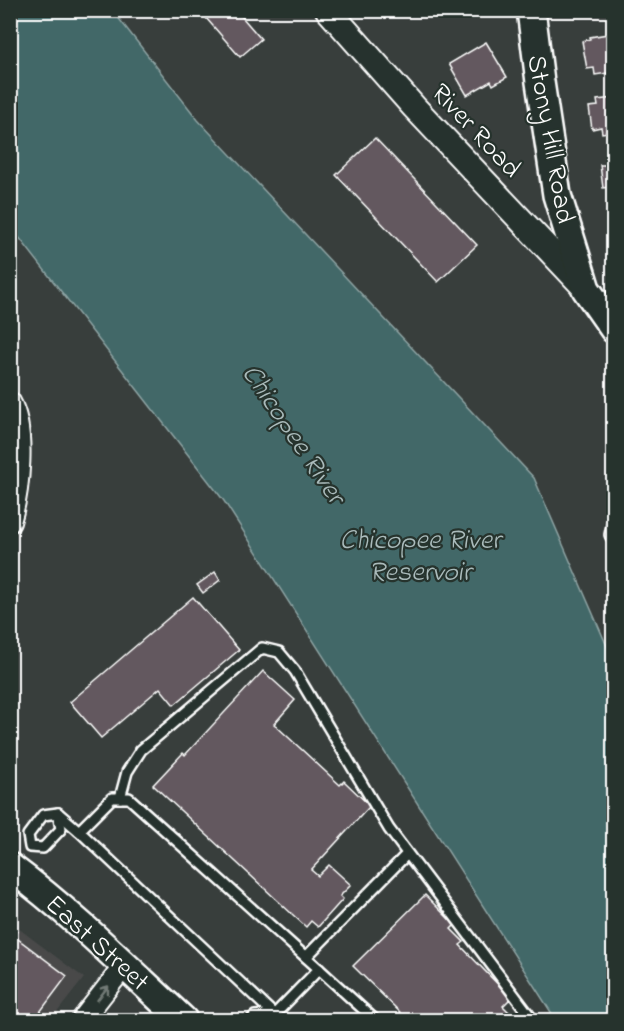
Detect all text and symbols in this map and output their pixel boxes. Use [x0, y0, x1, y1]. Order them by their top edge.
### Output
street label: Stony Hill Road [516, 52, 584, 227]
street label: River Road [421, 76, 529, 188]
water label: Chicopee River [230, 357, 356, 516]
water label: Chicopee River Reservoir [339, 521, 504, 594]
street label: East Street [36, 886, 157, 1001]
one-way arrow [96, 985, 109, 1001]

